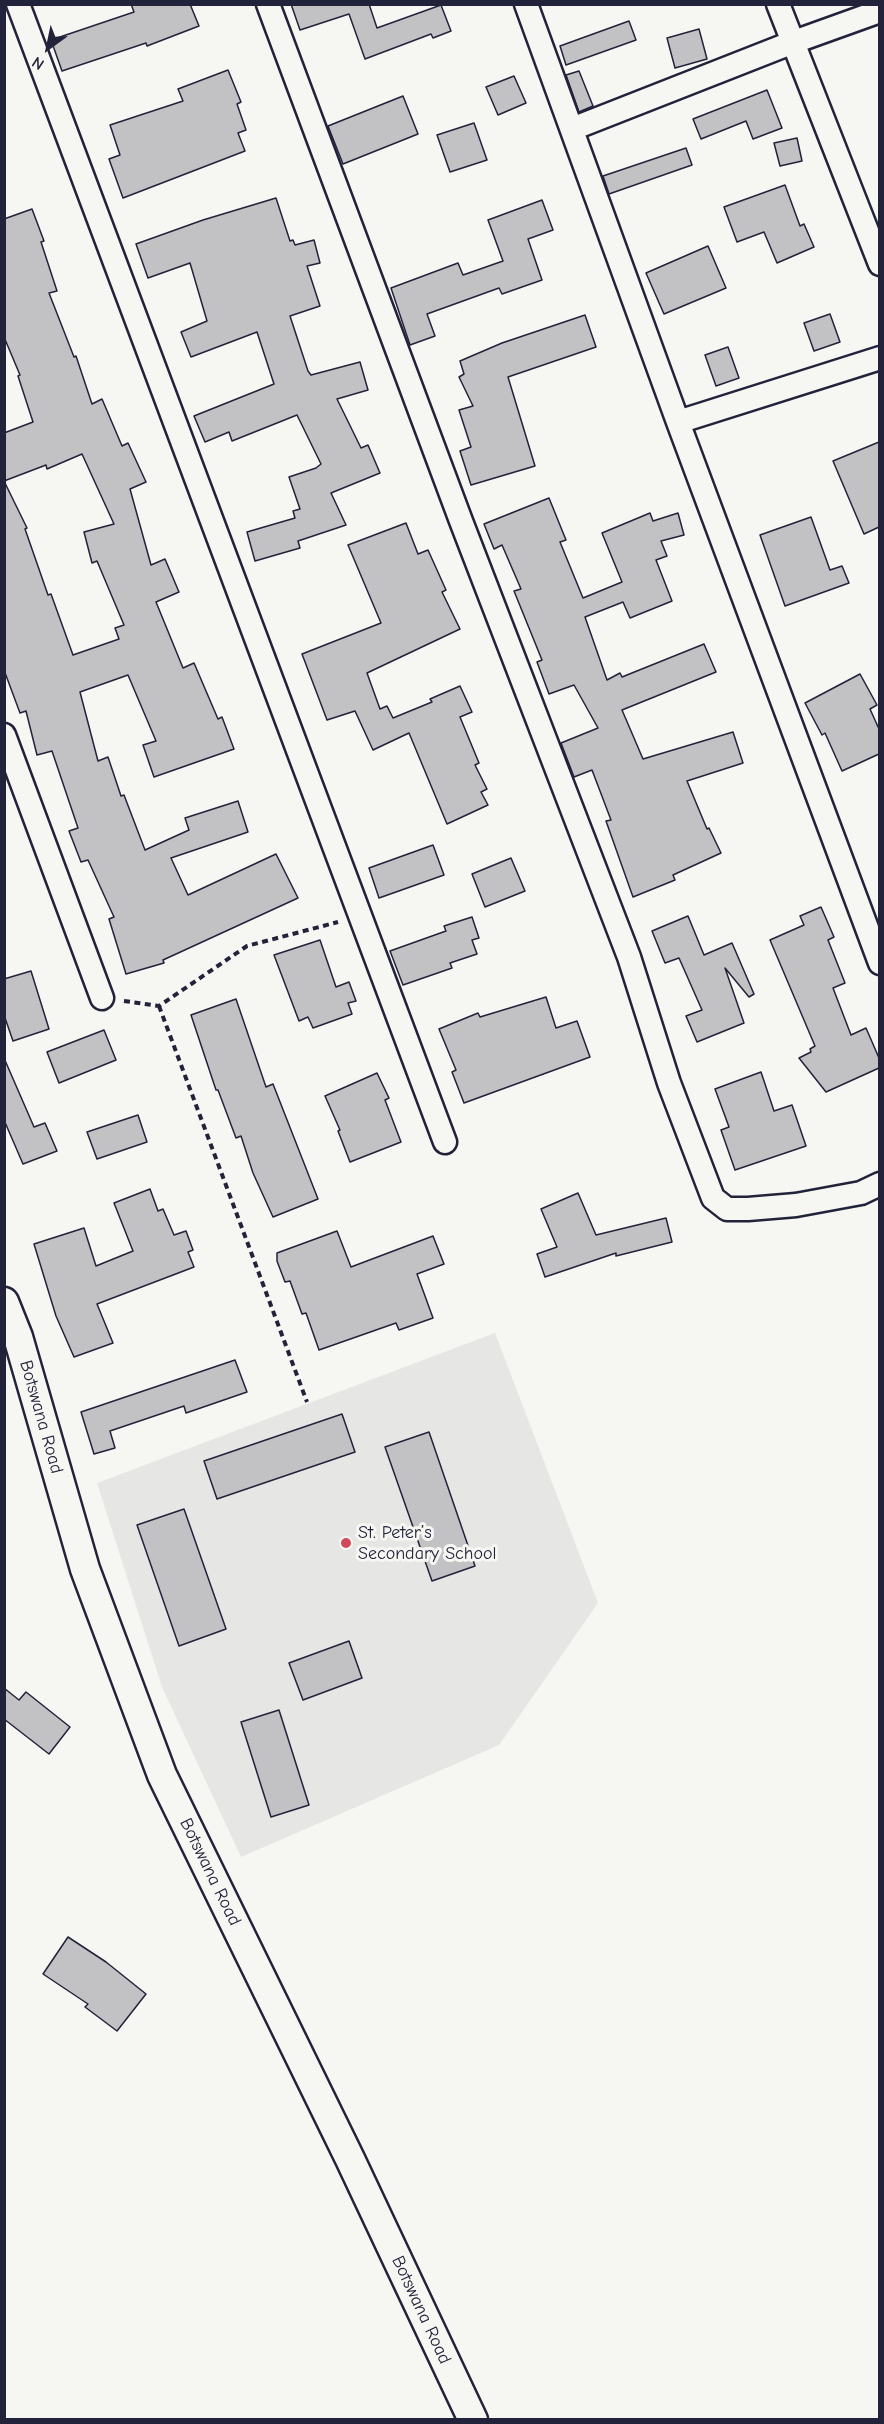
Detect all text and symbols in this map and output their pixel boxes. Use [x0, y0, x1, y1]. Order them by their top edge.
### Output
north arrow [18, 18, 78, 78]
text: N [29, 53, 47, 73]
street label: Botswana Road [14, 1358, 68, 1476]
place label: St. Peter’s Secondary School [358, 1522, 496, 1564]
marker: St. Peter’s Secondary School [339, 1536, 353, 1550]
street label: Botswana Road [175, 1815, 245, 1929]
street label: Botswana Road [386, 2252, 456, 2368]

